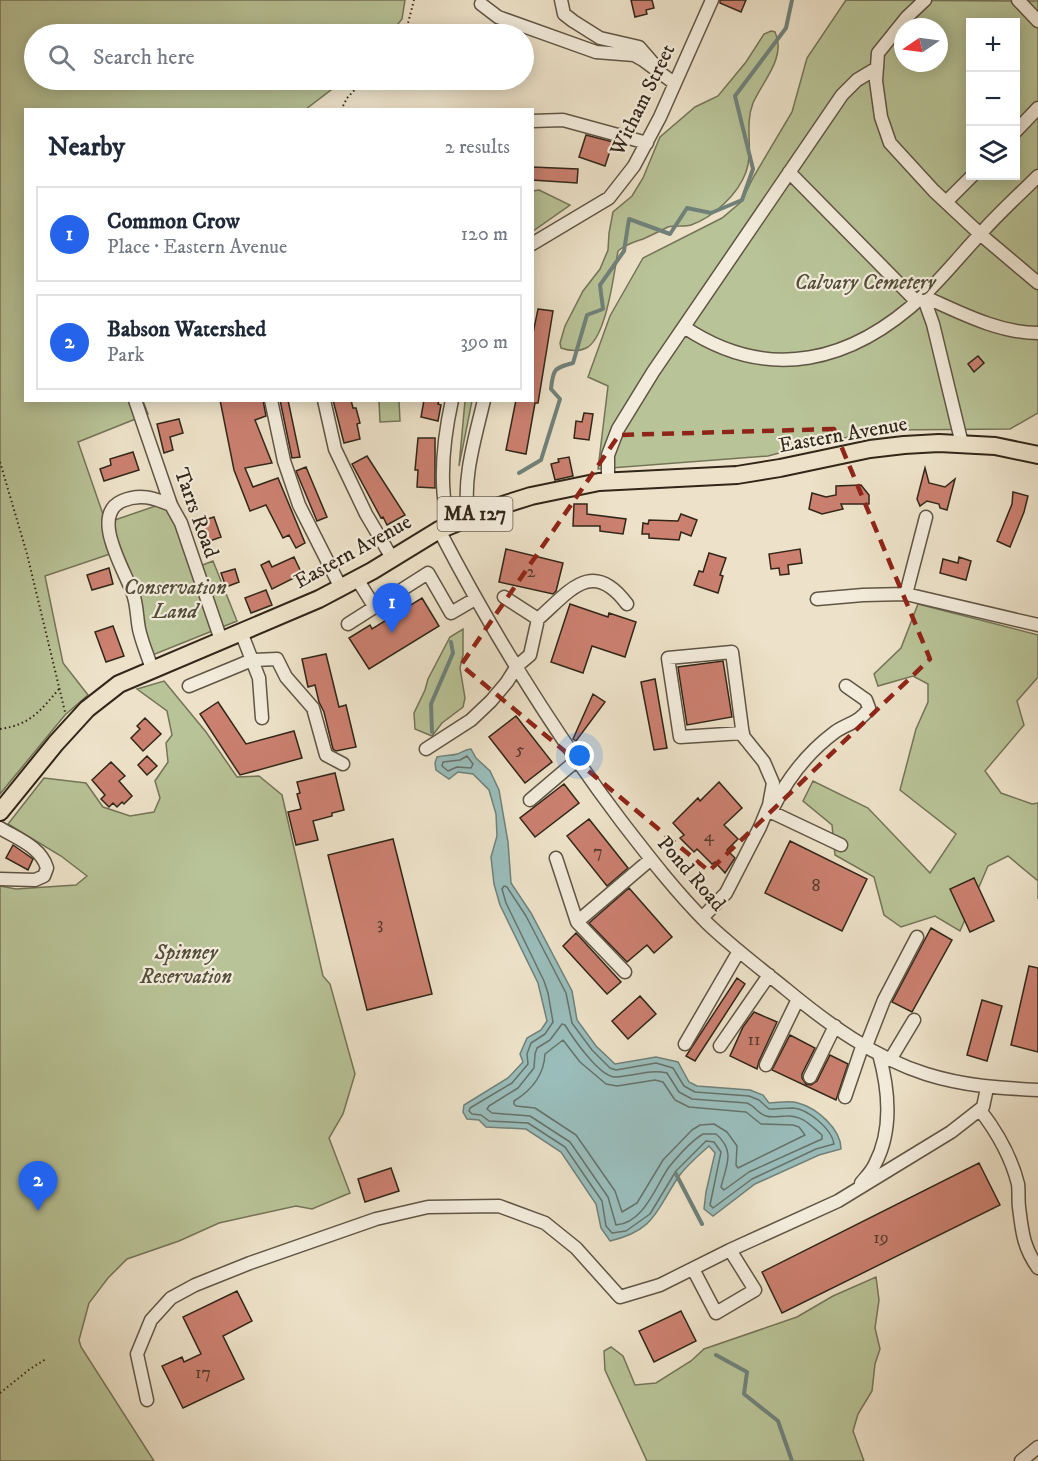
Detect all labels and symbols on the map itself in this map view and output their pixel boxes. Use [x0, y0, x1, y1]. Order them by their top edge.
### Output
north arrow [894, 18, 948, 72]
street label: Witham Street [604, 40, 681, 161]
park label: Calvary Cemetery [794, 270, 937, 296]
street label: Eastern Avenue [777, 411, 910, 459]
street label: Tarrs Road [168, 465, 224, 562]
road number: MA 127 [438, 497, 512, 531]
street label: Eastern Avenue [290, 509, 416, 595]
house number: 2 [527, 561, 536, 583]
park label: Conservation Land [123, 575, 227, 625]
pin: 1 [372, 584, 412, 633]
house number: 5 [516, 739, 525, 761]
your location [565, 741, 594, 770]
house number: 4 [704, 825, 715, 847]
street label: Pond Road [651, 831, 731, 917]
house number: 7 [593, 841, 603, 863]
house number: 8 [811, 875, 821, 897]
house number: 3 [377, 913, 383, 935]
park label: Spinney Reservation [139, 940, 232, 990]
house number: 11 [747, 1029, 761, 1051]
pin: 2 [18, 1162, 57, 1211]
house number: 19 [873, 1227, 889, 1249]
house number: 17 [195, 1362, 211, 1384]

